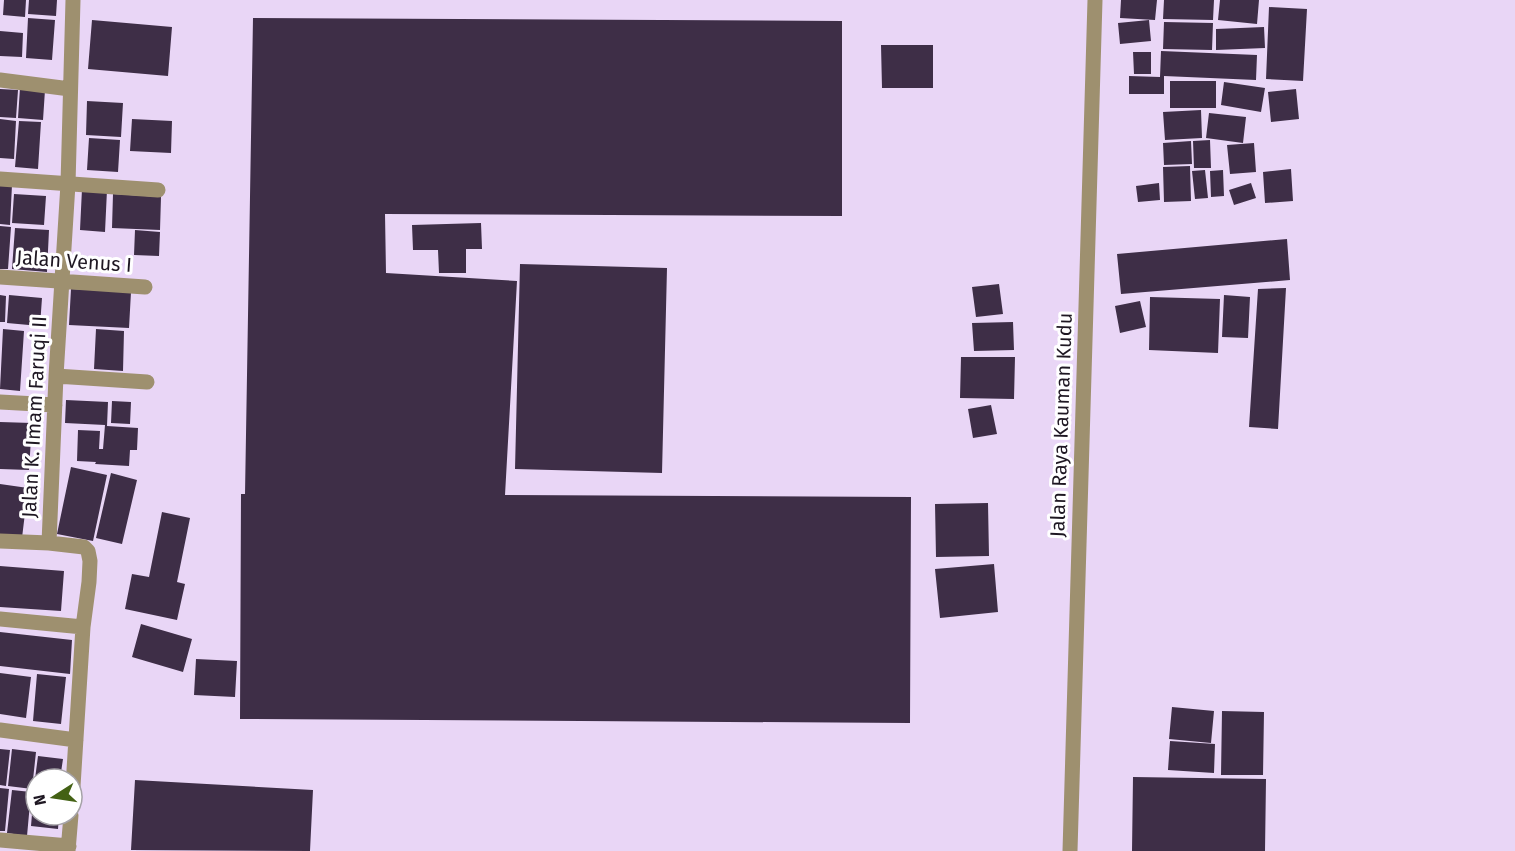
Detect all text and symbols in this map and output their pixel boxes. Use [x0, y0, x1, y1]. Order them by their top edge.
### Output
street label: Jalan Venus I [15, 245, 133, 277]
street label: Jalan Raya Kauman Kudu [1045, 312, 1077, 538]
street label: Jalan K. Imam Faruqi II [17, 315, 51, 519]
north arrow [24, 767, 84, 827]
text: N [29, 793, 50, 807]

